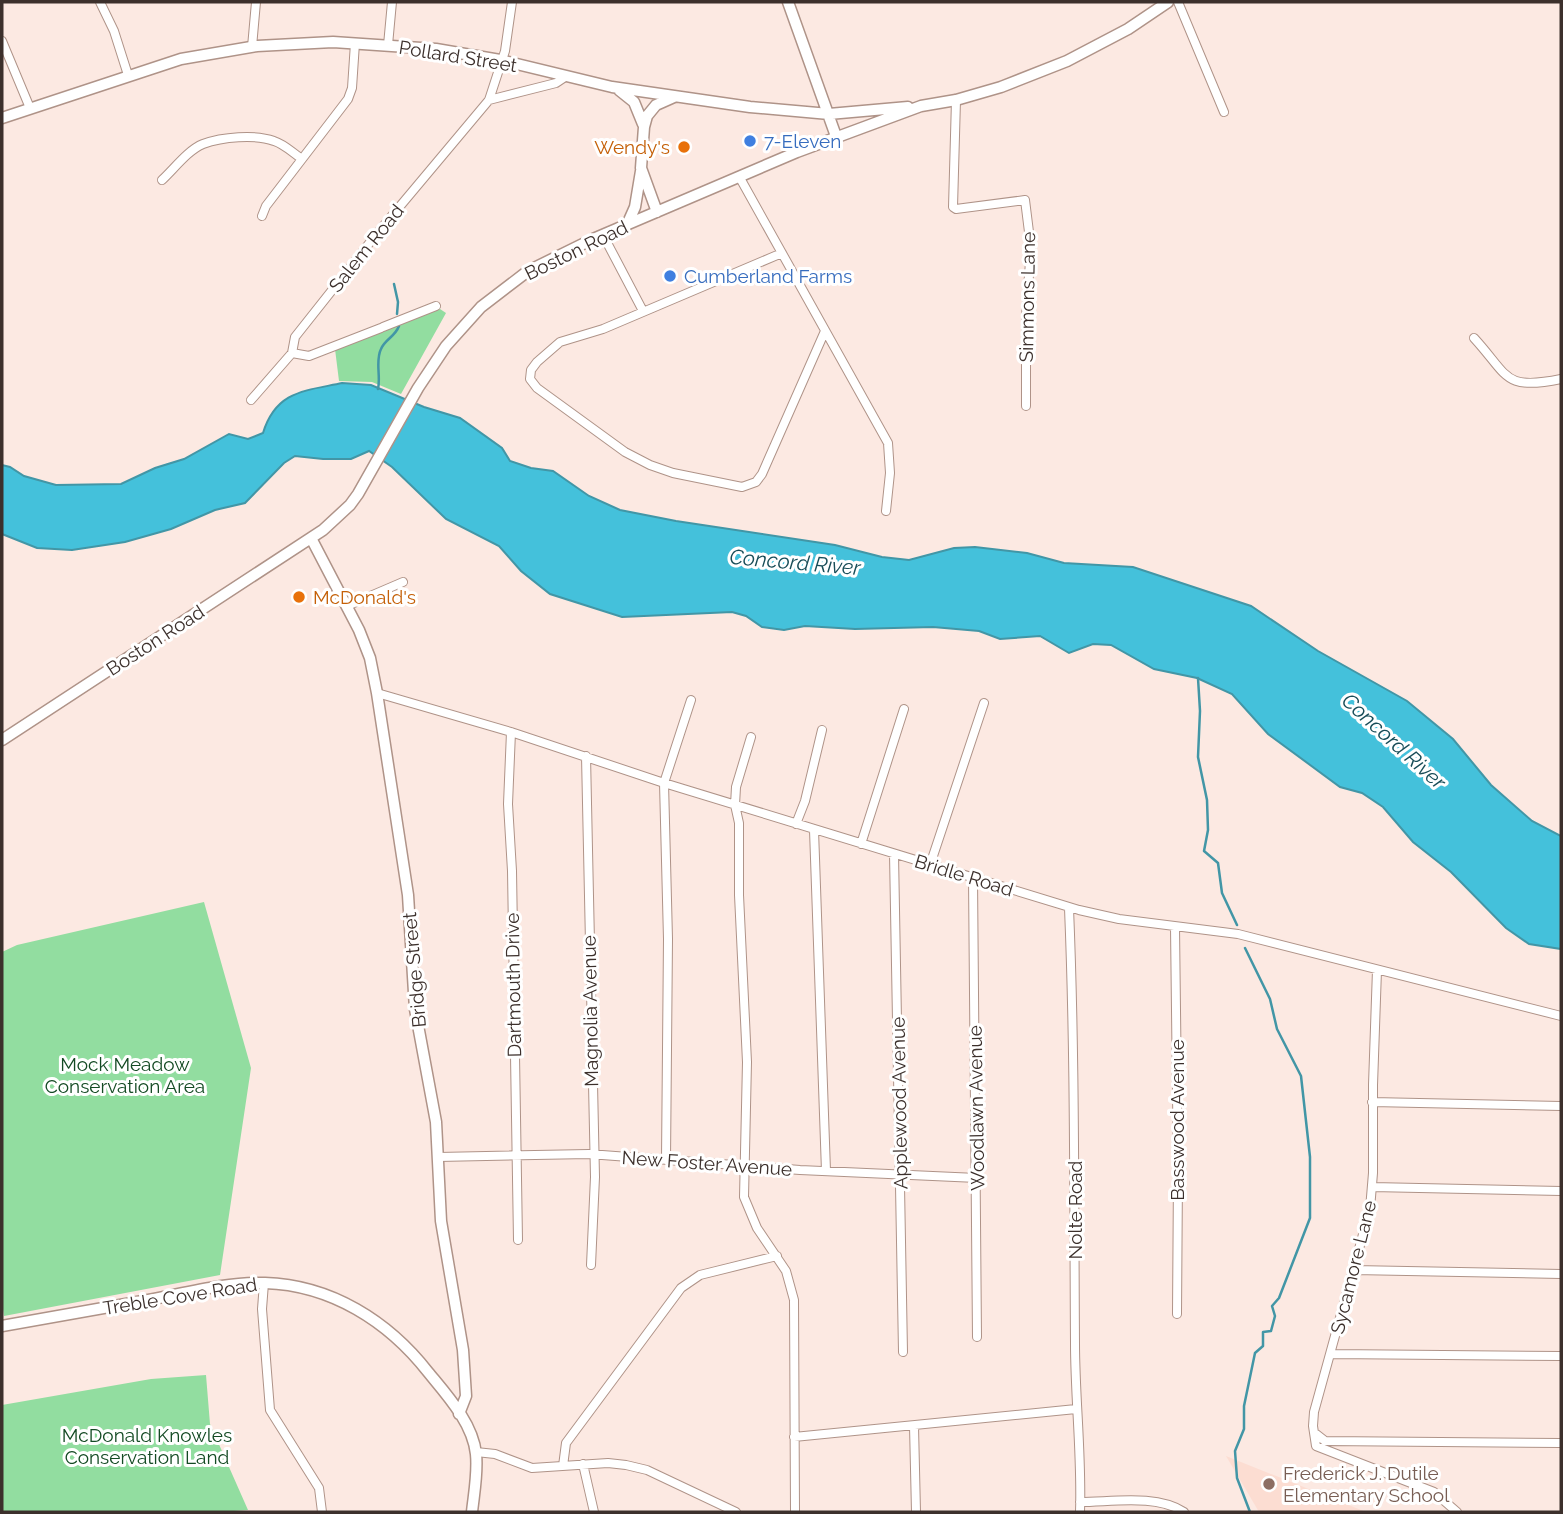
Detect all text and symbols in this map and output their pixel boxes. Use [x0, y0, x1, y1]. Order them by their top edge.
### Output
street label: Pollard Street [397, 36, 519, 76]
place label: 7-Eleven [764, 130, 841, 152]
marker: 7-Eleven [742, 133, 758, 149]
place label: Wendy's [594, 136, 670, 158]
marker: Wendy's [676, 139, 692, 155]
street label: Salem Road [324, 200, 408, 296]
street label: Boston Road [521, 216, 631, 284]
street label: Simmons Lane [1015, 231, 1039, 363]
place label: Cumberland Farms [684, 265, 852, 287]
marker: Cumberland Farms [662, 268, 678, 284]
water label: Concord River [728, 544, 862, 580]
place label: McDonald's [313, 586, 416, 608]
marker: McDonald's [291, 589, 307, 605]
street label: Boston Road [102, 600, 208, 680]
water label: Concord River [1337, 688, 1452, 795]
street label: Bridle Road [912, 850, 1016, 900]
street label: Bridge Street [398, 911, 430, 1029]
street label: Dartmouth Drive [501, 913, 525, 1057]
street label: Magnolia Avenue [578, 935, 602, 1087]
street label: Applewood Avenue [886, 1016, 912, 1190]
street label: Woodlawn Avenue [964, 1025, 988, 1191]
street label: Basswood Avenue [1166, 1039, 1188, 1201]
park label: Mock Meadow Conservation Area [45, 1053, 205, 1097]
street label: New Foster Avenue [621, 1146, 793, 1180]
street label: Nolte Road [1064, 1161, 1086, 1259]
street label: Sycamore Lane [1326, 1198, 1380, 1336]
street label: Treble Cove Road [101, 1273, 259, 1319]
park label: McDonald Knowles Conservation Land [62, 1424, 232, 1468]
place label: Frederick J. Dutile Elementary School [1283, 1462, 1450, 1506]
marker: Frederick J. Dutile Elementary School [1261, 1476, 1277, 1492]

